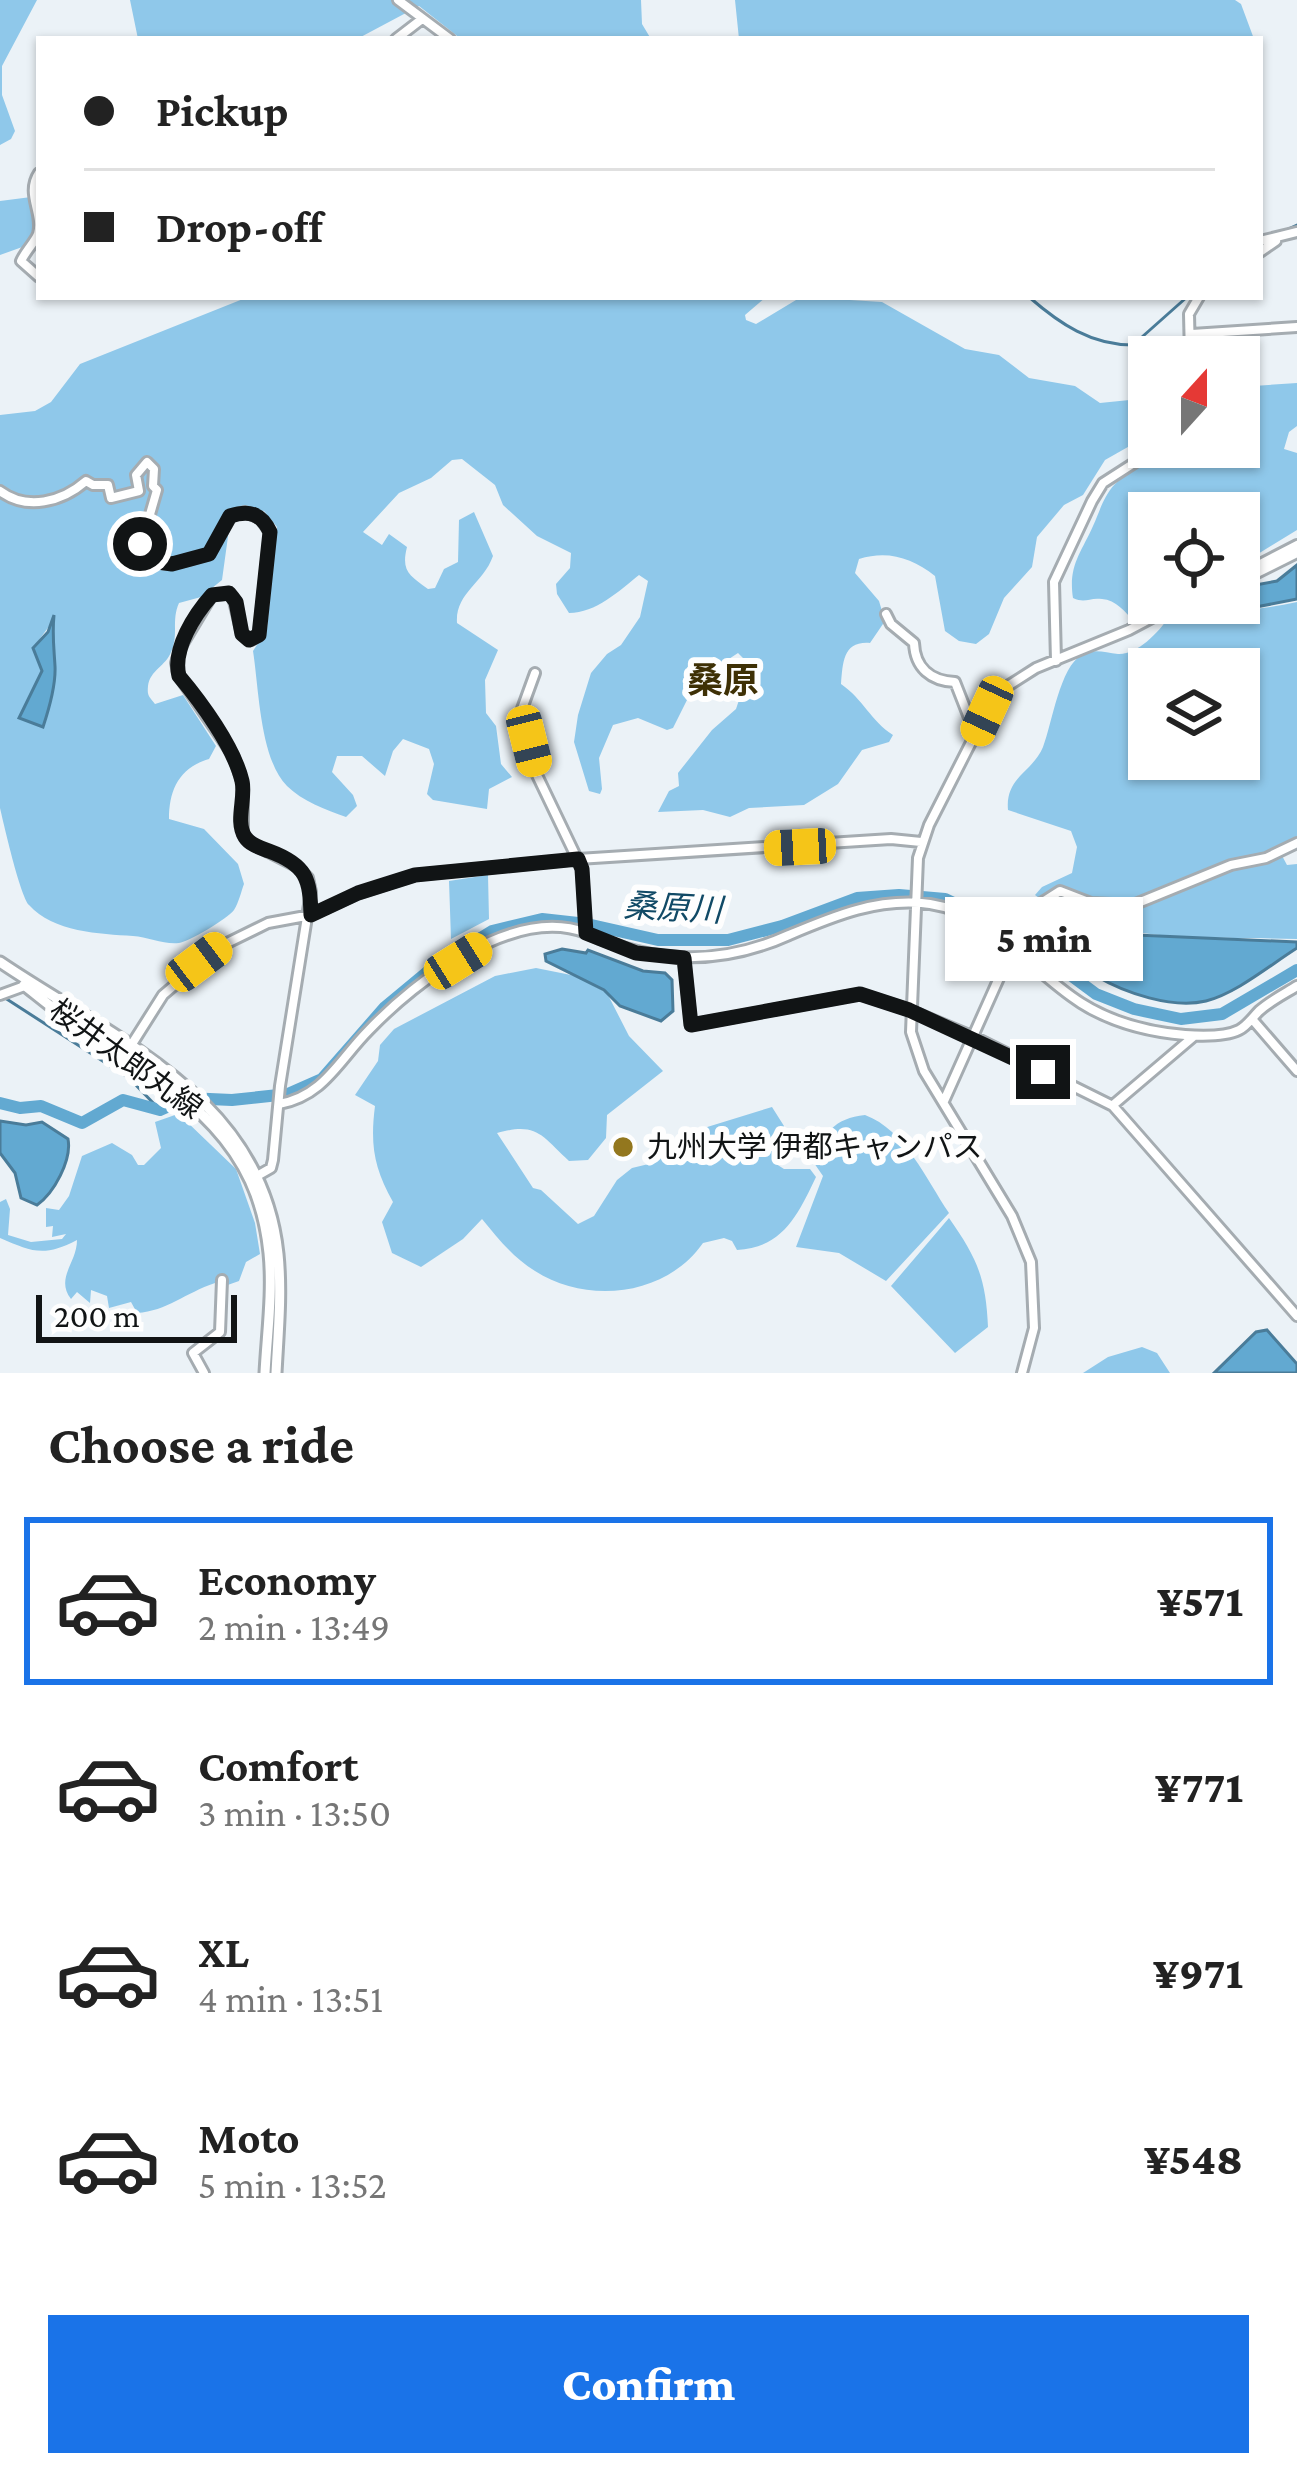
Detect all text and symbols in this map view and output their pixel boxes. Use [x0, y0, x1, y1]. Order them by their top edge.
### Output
text: Pickup [156, 86, 289, 136]
text: Drop-off [156, 202, 323, 252]
north arrow [1128, 336, 1260, 468]
map controls [1128, 336, 1260, 780]
button: locate [1128, 492, 1260, 624]
route start [113, 517, 167, 571]
button: layers [1128, 648, 1260, 780]
district label: 桑原 [687, 661, 759, 701]
car [955, 671, 1019, 751]
car [503, 702, 555, 780]
car [763, 827, 837, 867]
water label: 桑原川 [623, 886, 726, 929]
callout: 5 min [944, 898, 1142, 982]
text: 5 min [996, 917, 1092, 960]
car [159, 926, 239, 998]
car [418, 927, 498, 995]
street label: 桜井太郎丸線 [44, 992, 209, 1125]
route end [1016, 1045, 1070, 1099]
place label: 九州大学 伊都キャンパス [647, 1130, 983, 1163]
marker: 九州大学 伊都キャンパス [610, 1134, 636, 1160]
scale bar [36, 1289, 237, 1342]
text: 200 m [54, 1297, 140, 1334]
text: Choose a ride [48, 1415, 354, 1475]
icon: car [54, 1547, 162, 1655]
text: Economy [198, 1555, 376, 1605]
text: ¥571 [1157, 1576, 1243, 1626]
text: 2 min · 13:49 [198, 1605, 390, 1648]
icon: car [54, 1733, 162, 1841]
text: Comfort [198, 1741, 359, 1791]
text: ¥771 [1155, 1762, 1243, 1812]
text: 3 min · 13:50 [198, 1791, 391, 1834]
icon: car [54, 1919, 162, 2027]
text: XL [198, 1927, 249, 1977]
text: ¥971 [1153, 1948, 1243, 1998]
text: 4 min · 13:51 [198, 1977, 383, 2020]
icon: car [54, 2105, 162, 2213]
text: Moto [198, 2113, 300, 2163]
text: ¥548 [1144, 2134, 1243, 2184]
text: 5 min · 13:52 [198, 2163, 387, 2206]
button: Confirm [48, 2315, 1249, 2453]

